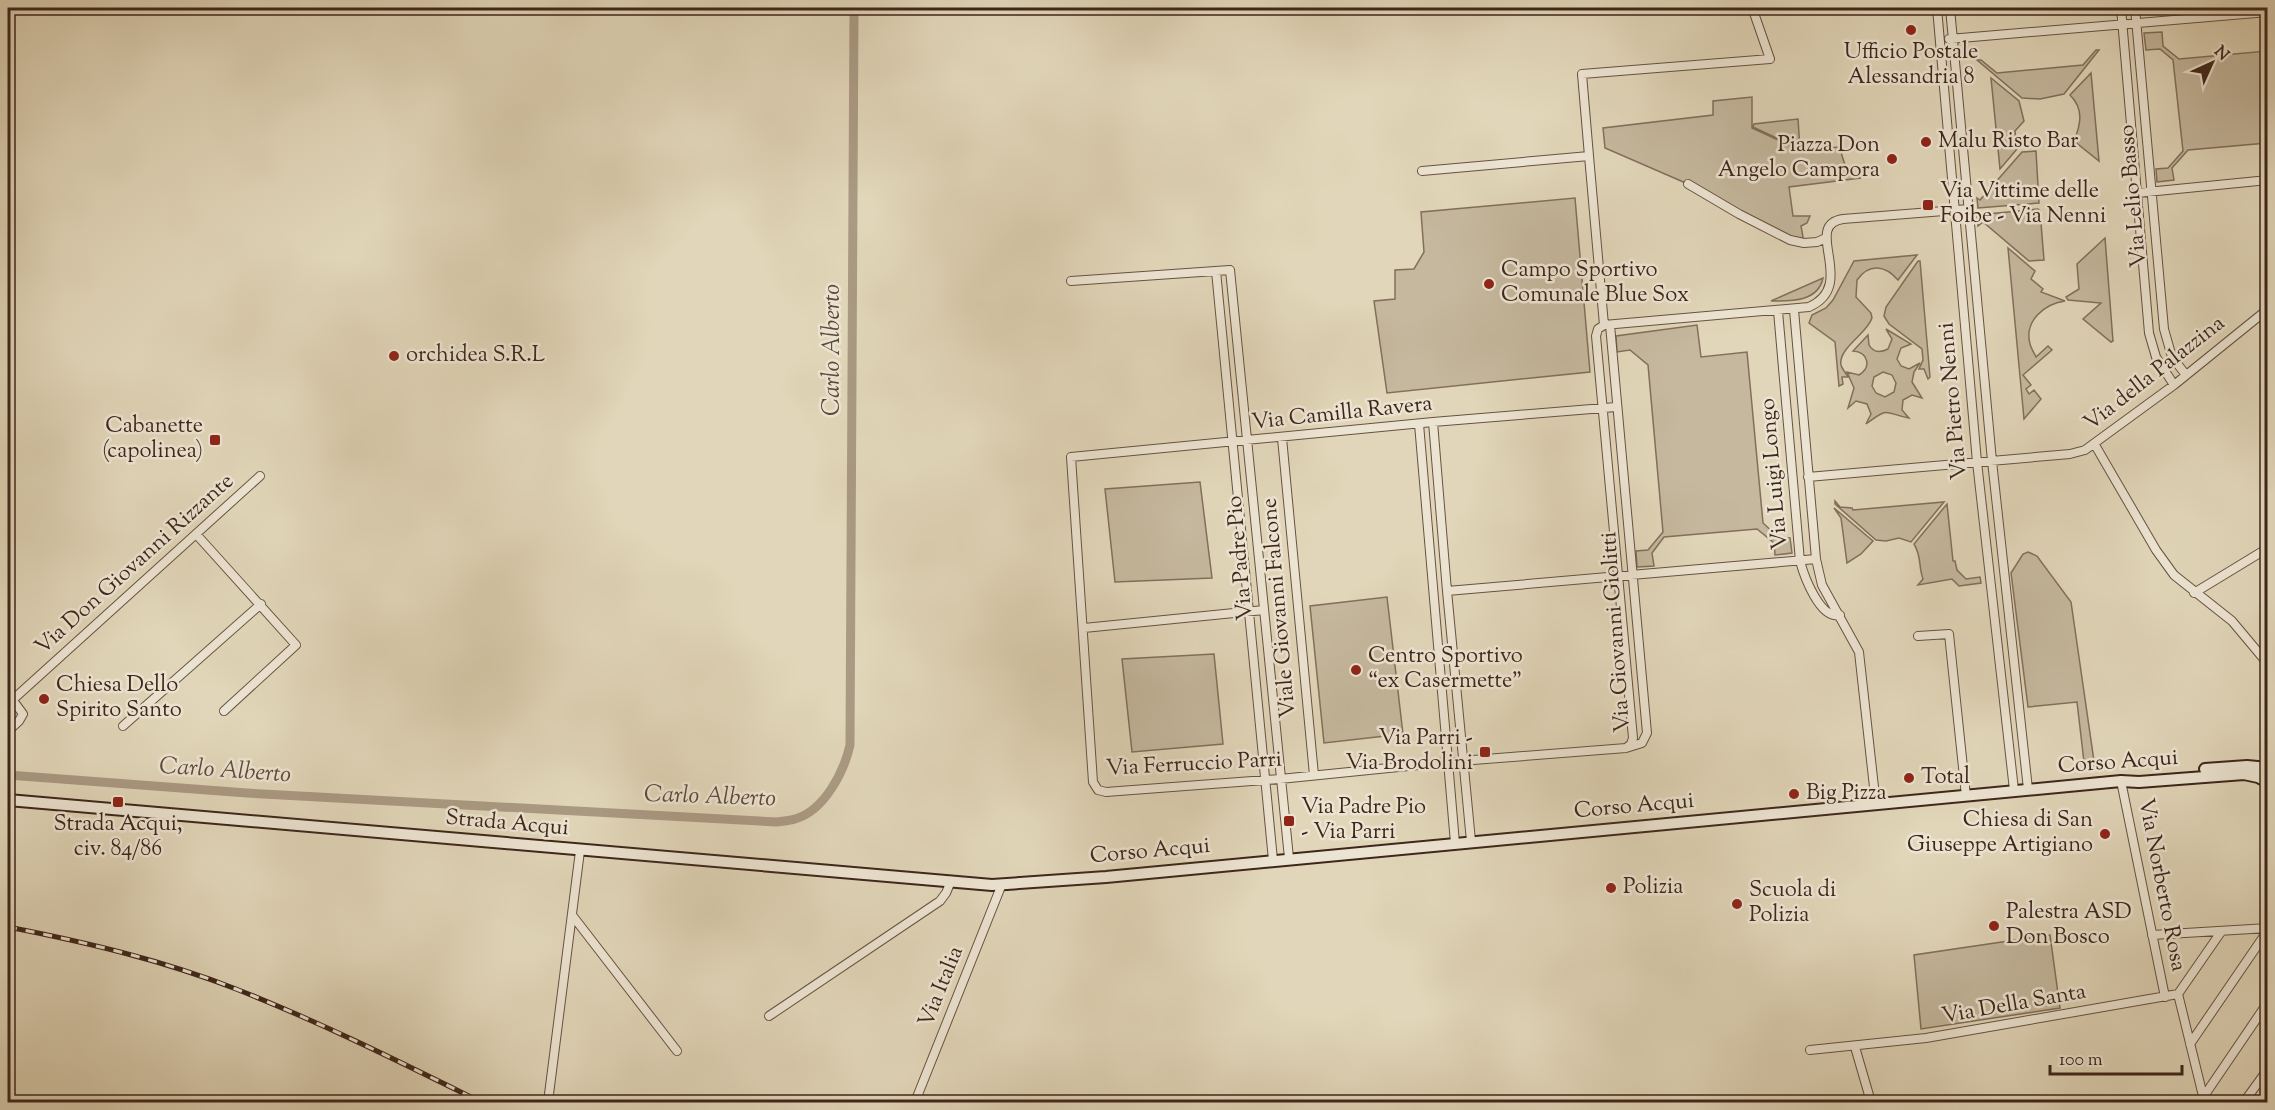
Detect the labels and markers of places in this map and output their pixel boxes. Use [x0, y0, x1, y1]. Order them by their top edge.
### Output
marker: Ufficio Postale Alessandria 8 [1904, 23, 1918, 37]
place label: Ufficio Postale Alessandria 8 [1844, 37, 1978, 94]
place label: Malu Risto Bar [1938, 126, 2079, 158]
place label: Piazza Don Angelo Campora [1718, 130, 1880, 187]
marker: Malu Risto Bar [1919, 135, 1933, 149]
marker: Piazza Don Angelo Campora [1885, 152, 1899, 166]
place label: Via Vittime delle Foibe - Via Nenni [1940, 176, 2106, 233]
marker: Via Vittime delle Foibe - Via Nenni [1921, 198, 1935, 212]
place label: Campo Sportivo Comunale Blue Sox [1501, 255, 1689, 312]
marker: Campo Sportivo Comunale Blue Sox [1482, 277, 1496, 291]
place label: orchidea S.R.L [406, 340, 545, 372]
marker: orchidea S.R.L [387, 349, 401, 363]
place label: Cabanette (capolinea) [102, 411, 203, 468]
marker: Cabanette (capolinea) [208, 433, 222, 447]
place label: Centro Sportivo “ex Casermette” [1368, 641, 1523, 698]
marker: Centro Sportivo “ex Casermette” [1349, 663, 1363, 677]
place label: Chiesa Dello Spirito Santo [56, 670, 182, 727]
marker: Chiesa Dello Spirito Santo [37, 692, 51, 706]
place label: Via Parri - Via Brodolini [1346, 723, 1473, 780]
marker: Via Parri - Via Brodolini [1478, 745, 1492, 759]
place label: Total [1921, 762, 1970, 794]
marker: Total [1902, 771, 1916, 785]
place label: Big Pizza [1806, 778, 1887, 810]
marker: Big Pizza [1787, 787, 1801, 801]
place label: Via Padre Pio - Via Parri [1301, 792, 1426, 849]
marker: Strada Acqui, civ. 84/86 [111, 795, 125, 809]
place label: Chiesa di San Giuseppe Artigiano [1907, 805, 2093, 862]
place label: Strada Acqui, civ. 84/86 [53, 809, 183, 866]
marker: Via Padre Pio - Via Parri [1282, 814, 1296, 828]
marker: Chiesa di San Giuseppe Artigiano [2098, 827, 2112, 841]
place label: Polizia [1623, 872, 1683, 904]
place label: Scuola di Polizia [1749, 875, 1836, 932]
marker: Polizia [1604, 881, 1618, 895]
marker: Scuola di Polizia [1730, 897, 1744, 911]
place label: Palestra ASD Don Bosco [2006, 897, 2132, 954]
marker: Palestra ASD Don Bosco [1987, 919, 2001, 933]

